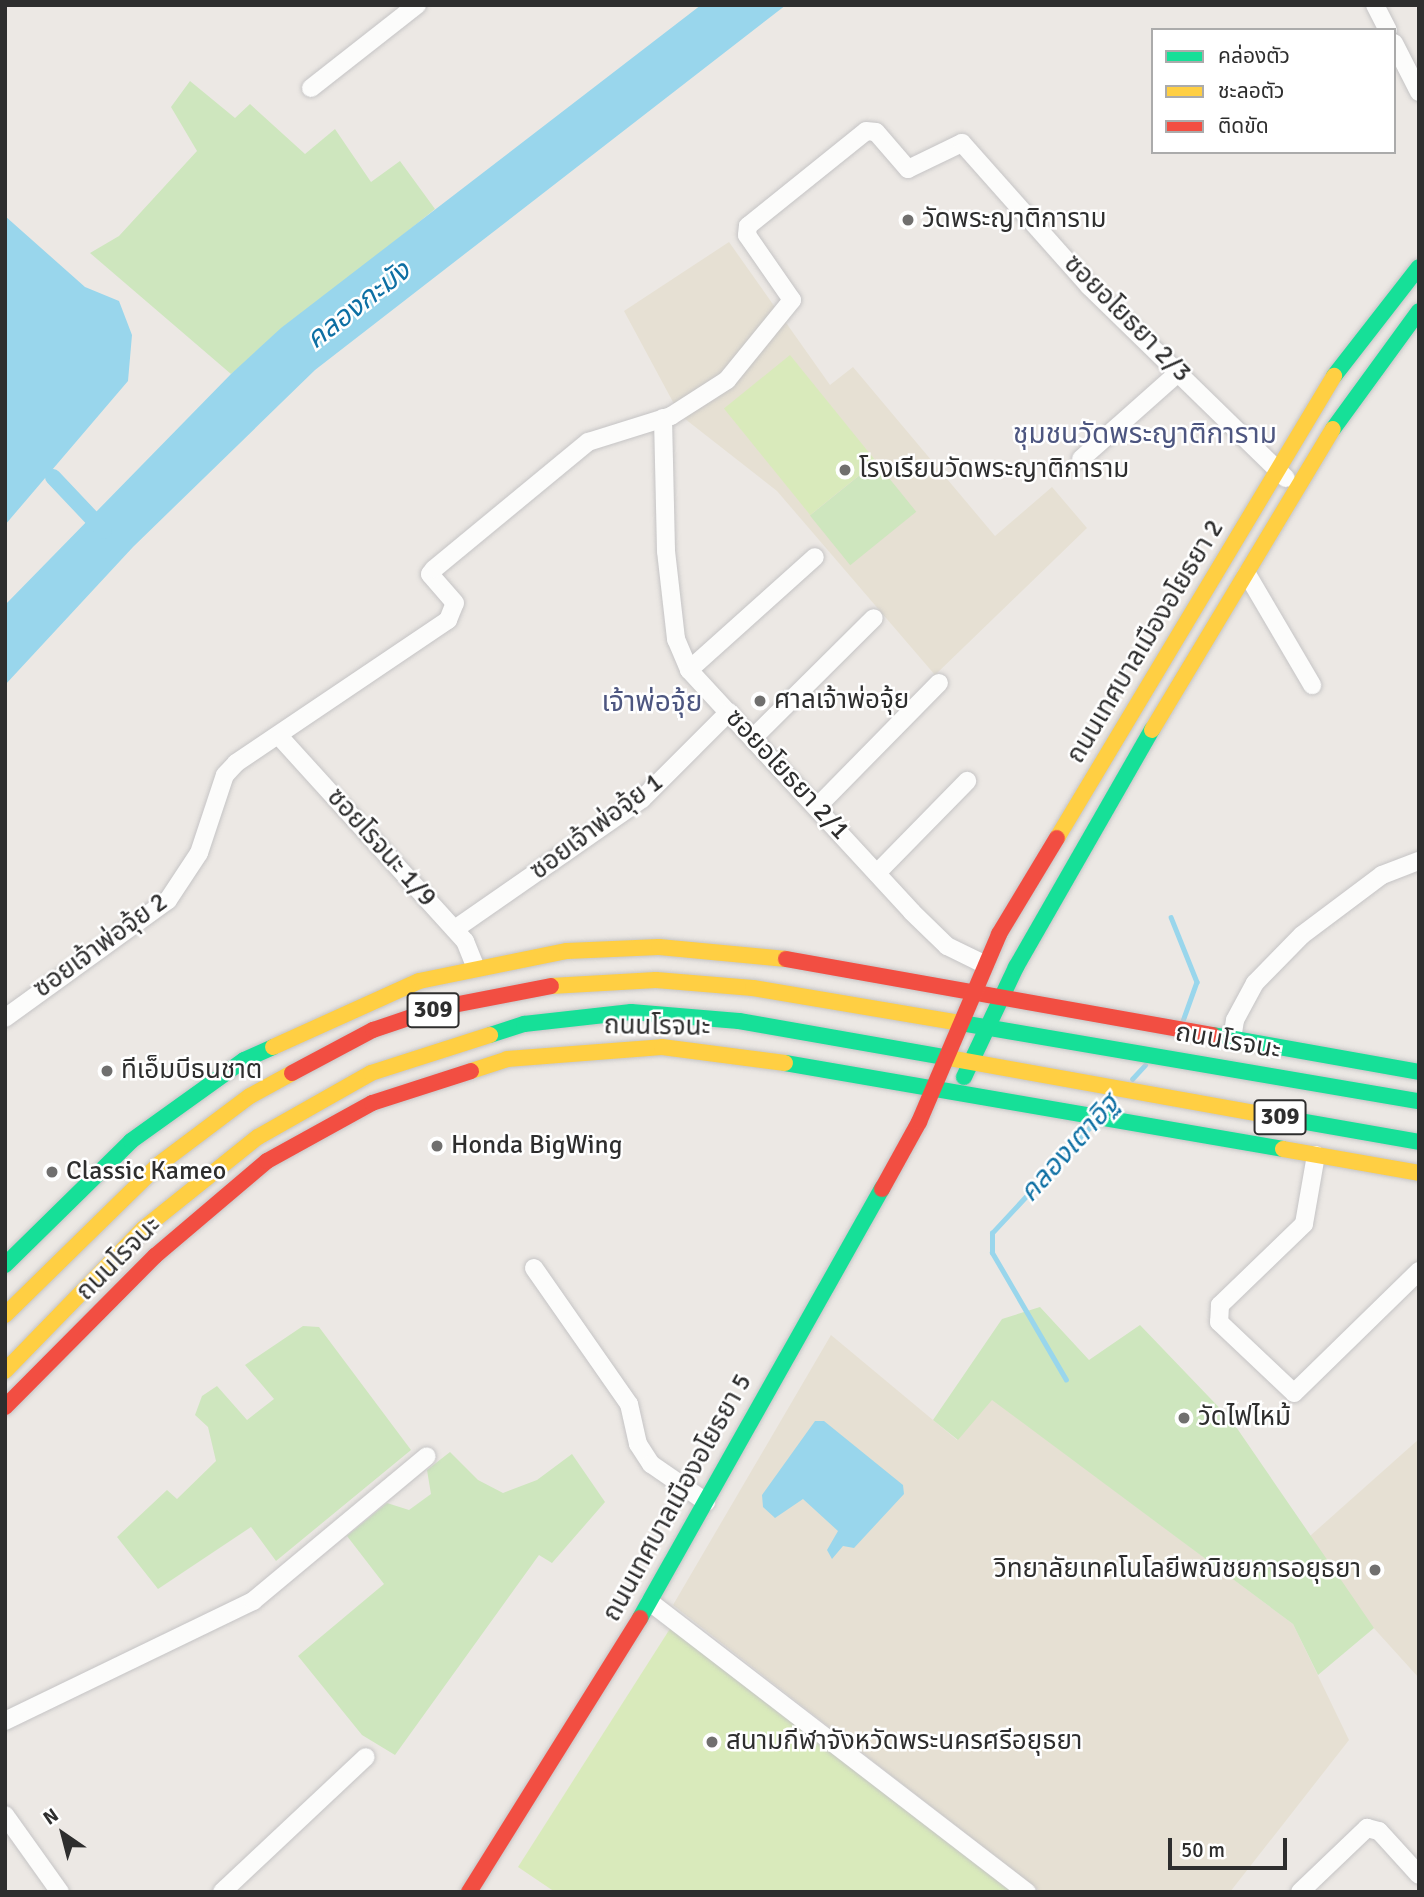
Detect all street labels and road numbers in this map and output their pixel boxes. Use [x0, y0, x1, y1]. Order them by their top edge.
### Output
street label: ซอยอโยธยา 2/3 [1057, 249, 1197, 389]
street label: ถนนเทศบาลเมืองอโยธยา 2 [1061, 515, 1231, 769]
street label: ซอยอโยธยา 2/1 [719, 703, 855, 847]
street label: ซอยเจ้าพ่อจุ้ย 1 [524, 767, 670, 887]
street label: ซอยโรจนะ 1/9 [320, 782, 442, 914]
street label: ซอยเจ้าพ่อจุ้ย 2 [28, 887, 174, 1005]
road number: 309 [405, 990, 461, 1030]
street label: ถนนโรจนะ [603, 1010, 711, 1044]
street label: ถนนโรจนะ [1173, 1017, 1283, 1067]
road number: 309 [1252, 1097, 1308, 1138]
street label: ถนนโรจนะ [70, 1210, 168, 1308]
street label: ถนนเทศบาลเมืองอโยธยา 5 [597, 1369, 759, 1627]

